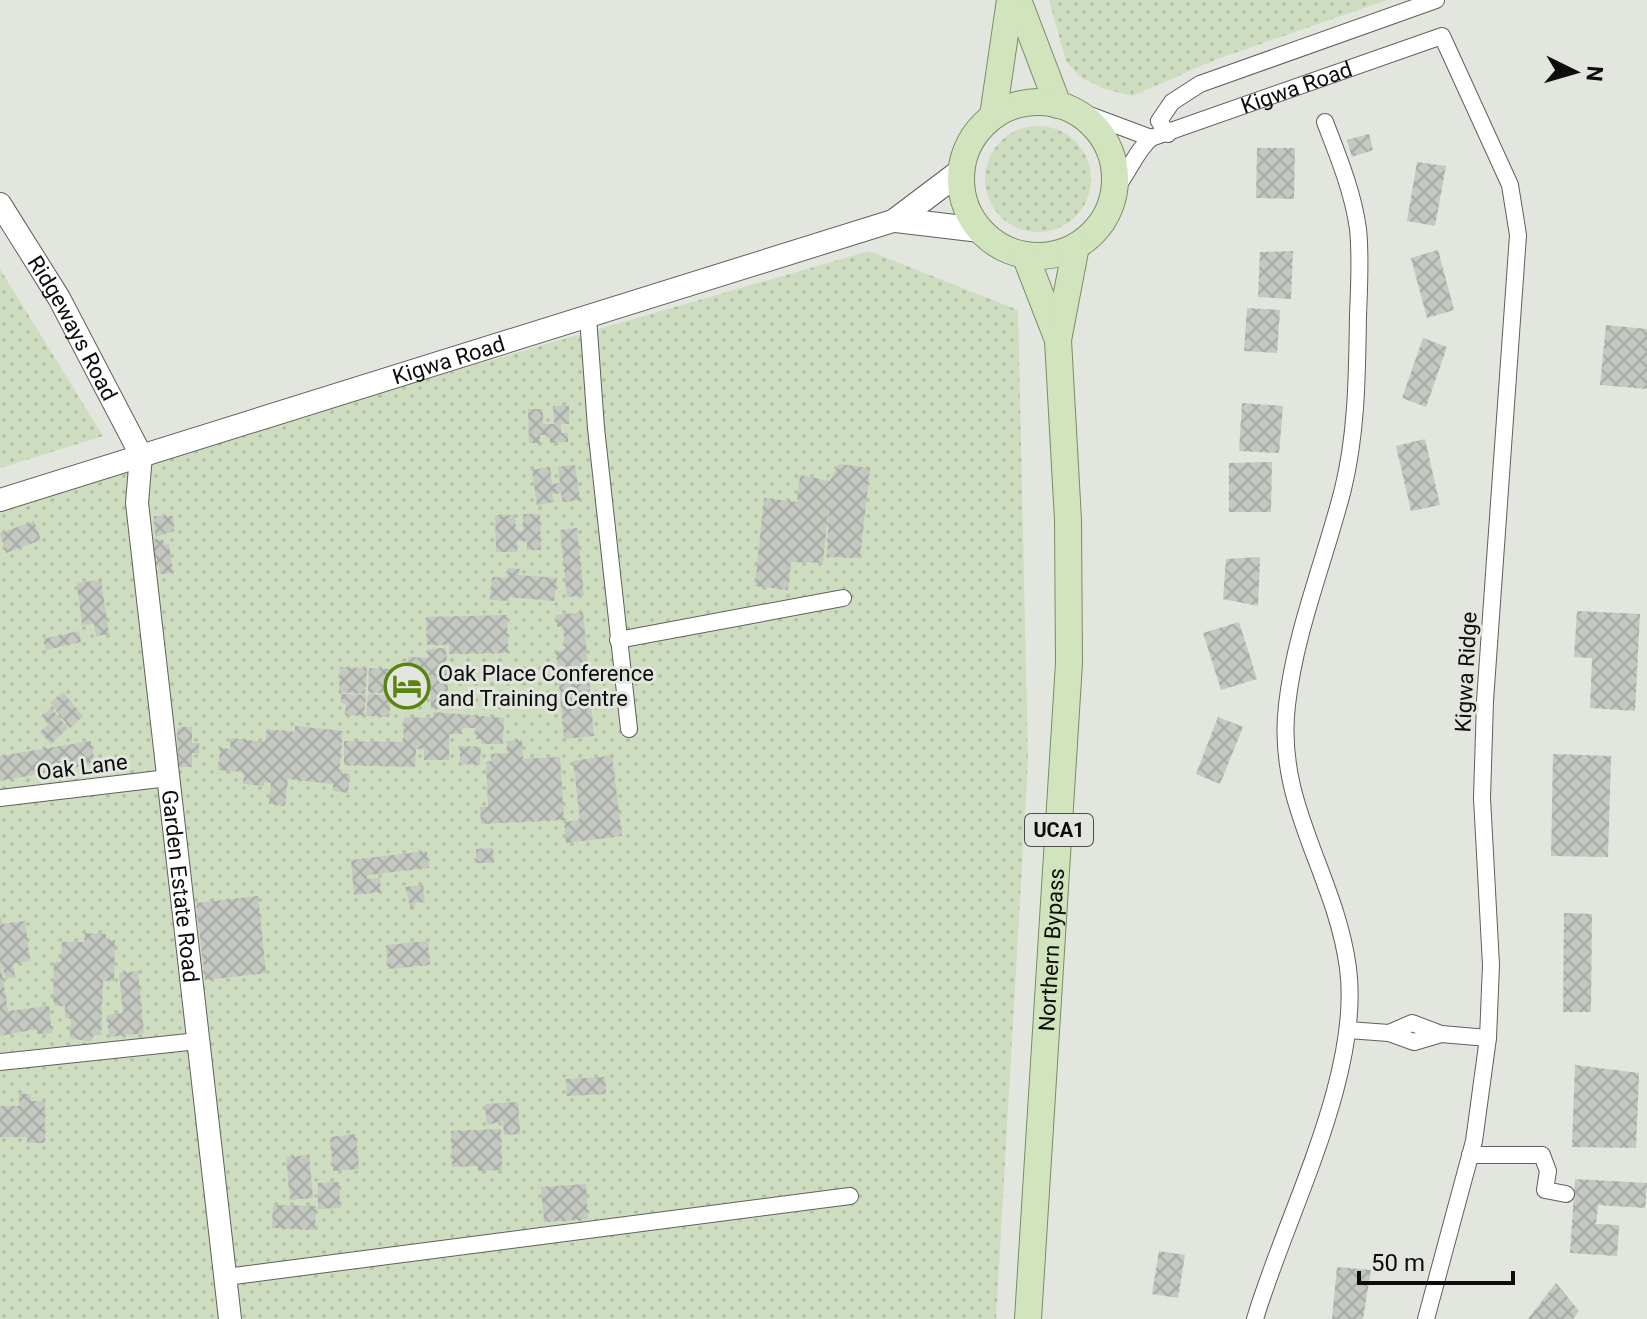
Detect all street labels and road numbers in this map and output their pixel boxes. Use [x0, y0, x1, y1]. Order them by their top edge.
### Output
street label: Kigwa Road [1237, 56, 1355, 118]
street label: Ridgeways Road [23, 251, 123, 405]
street label: Kigwa Road [390, 331, 508, 389]
street label: Kigwa Ridge [1450, 611, 1482, 733]
street label: Oak Lane [35, 749, 129, 785]
street label: Garden Estate Road [157, 789, 204, 984]
road number: UCA1 [1025, 814, 1093, 846]
street label: Northern Bypass [1034, 867, 1069, 1032]

